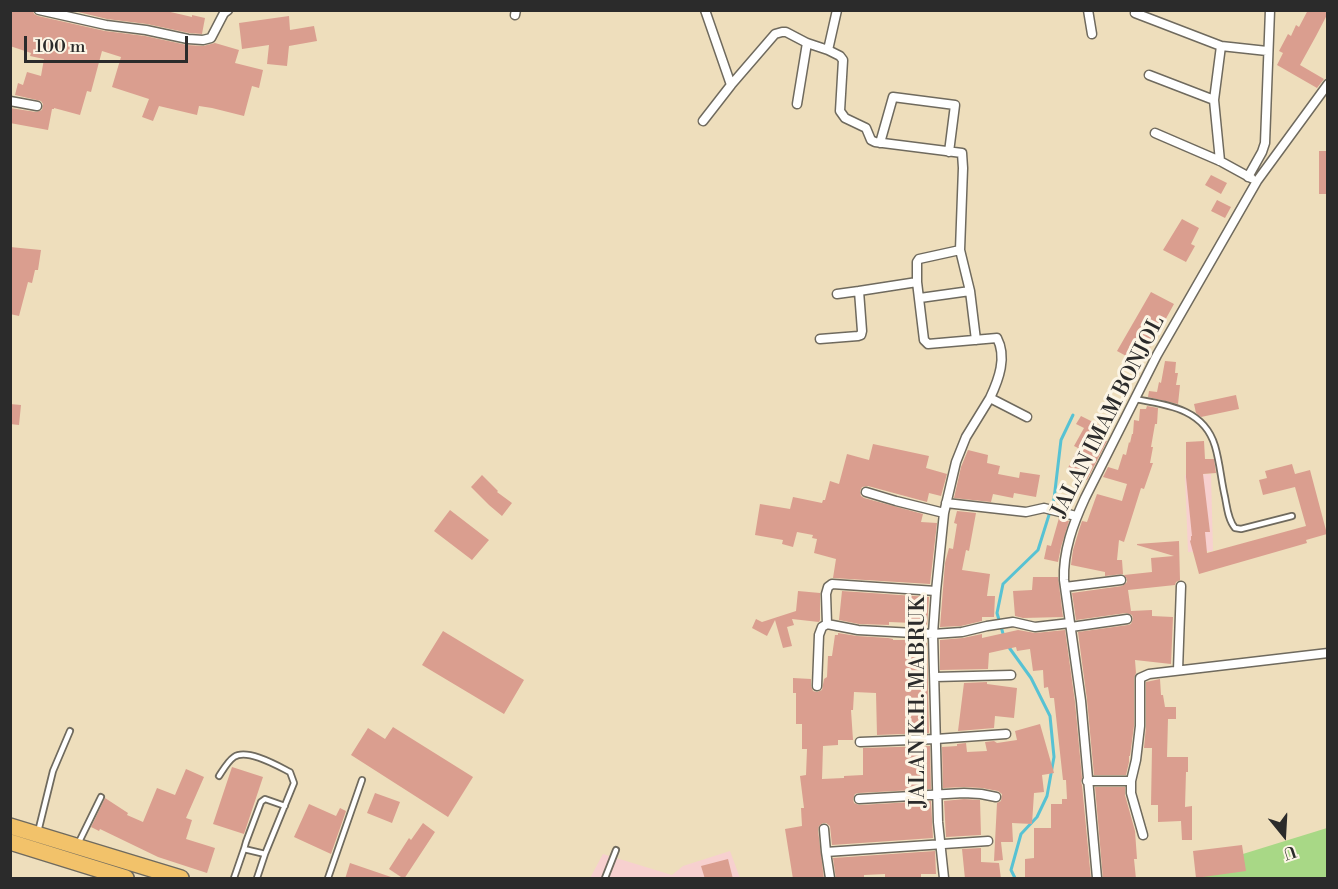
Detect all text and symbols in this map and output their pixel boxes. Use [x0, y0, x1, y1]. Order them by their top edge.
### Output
scale bar [27, 24, 190, 62]
text: 100 m [35, 35, 86, 58]
street label: JALAN IMAM BONJOL [1047, 312, 1171, 522]
street label: JALAN K.H. MABRUK [906, 597, 932, 807]
north arrow [1254, 805, 1314, 865]
text: U [1281, 841, 1299, 864]

